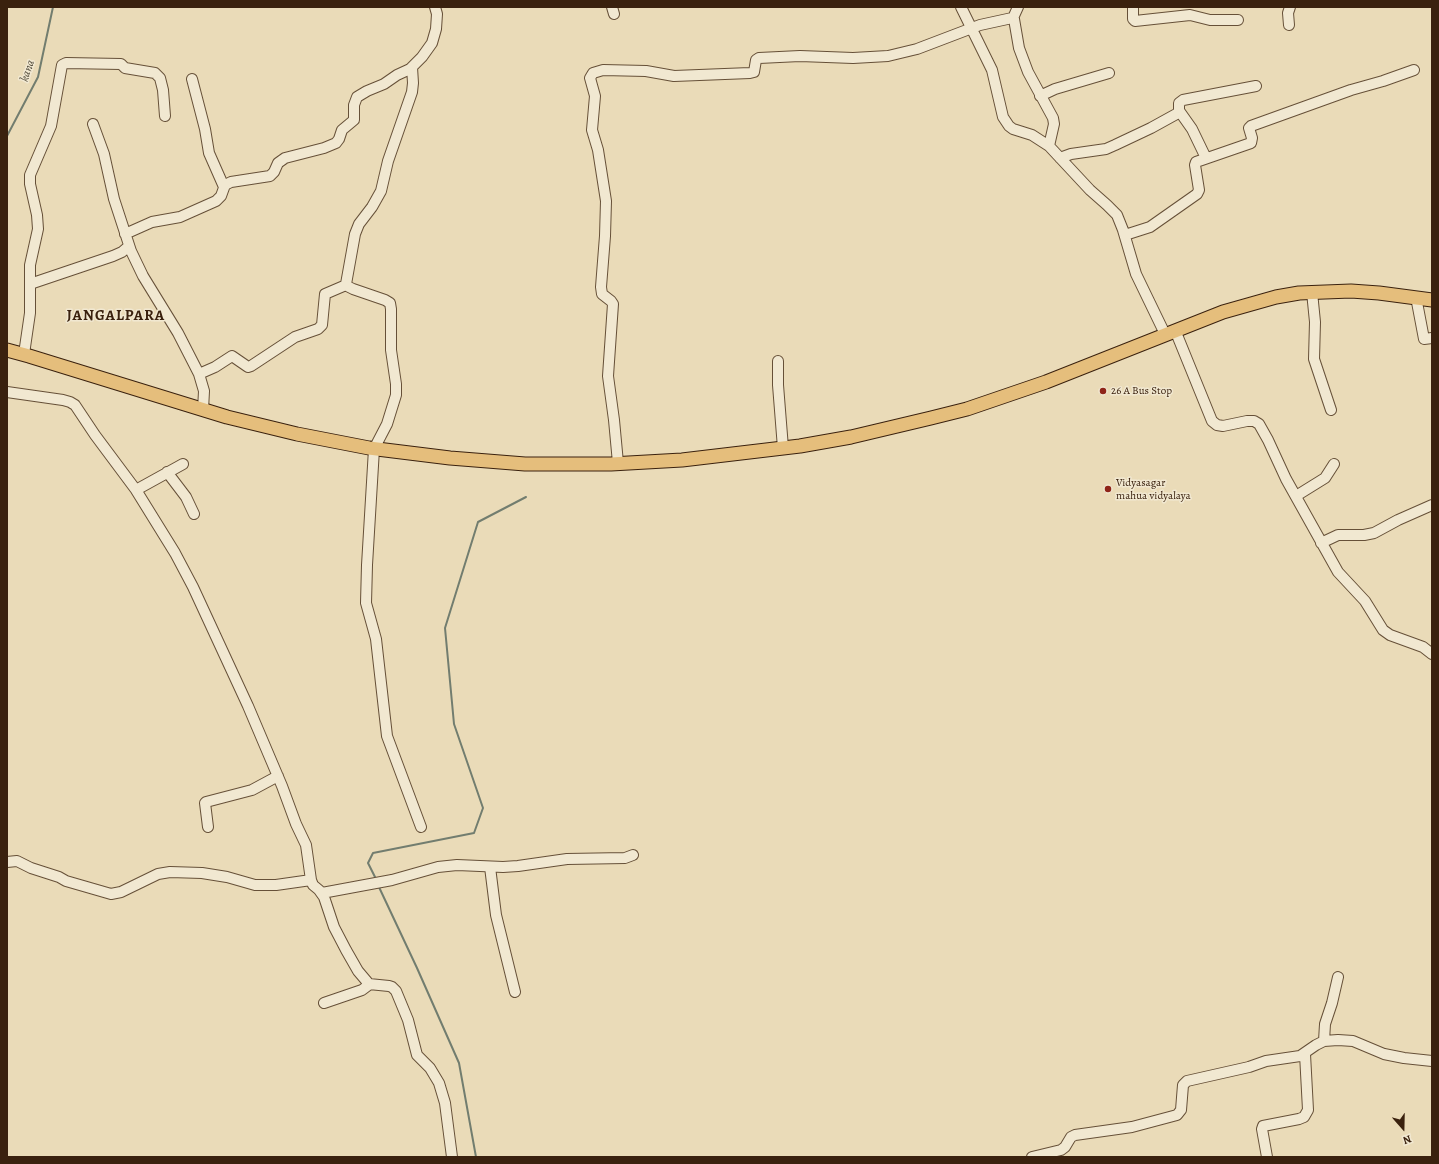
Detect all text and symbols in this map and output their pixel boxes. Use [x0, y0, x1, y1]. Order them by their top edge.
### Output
water label: kana [18, 58, 38, 84]
district label: JANGALPARA [67, 307, 165, 325]
place label: 26 A Bus Stop [1111, 384, 1172, 398]
marker: 26 A Bus Stop [1098, 386, 1108, 396]
place label: Vidyasagar mahua vidyalaya [1116, 476, 1191, 502]
marker: Vidyasagar mahua vidyalaya [1103, 484, 1113, 494]
north arrow [1383, 1108, 1423, 1148]
text: N [1401, 1131, 1414, 1148]

